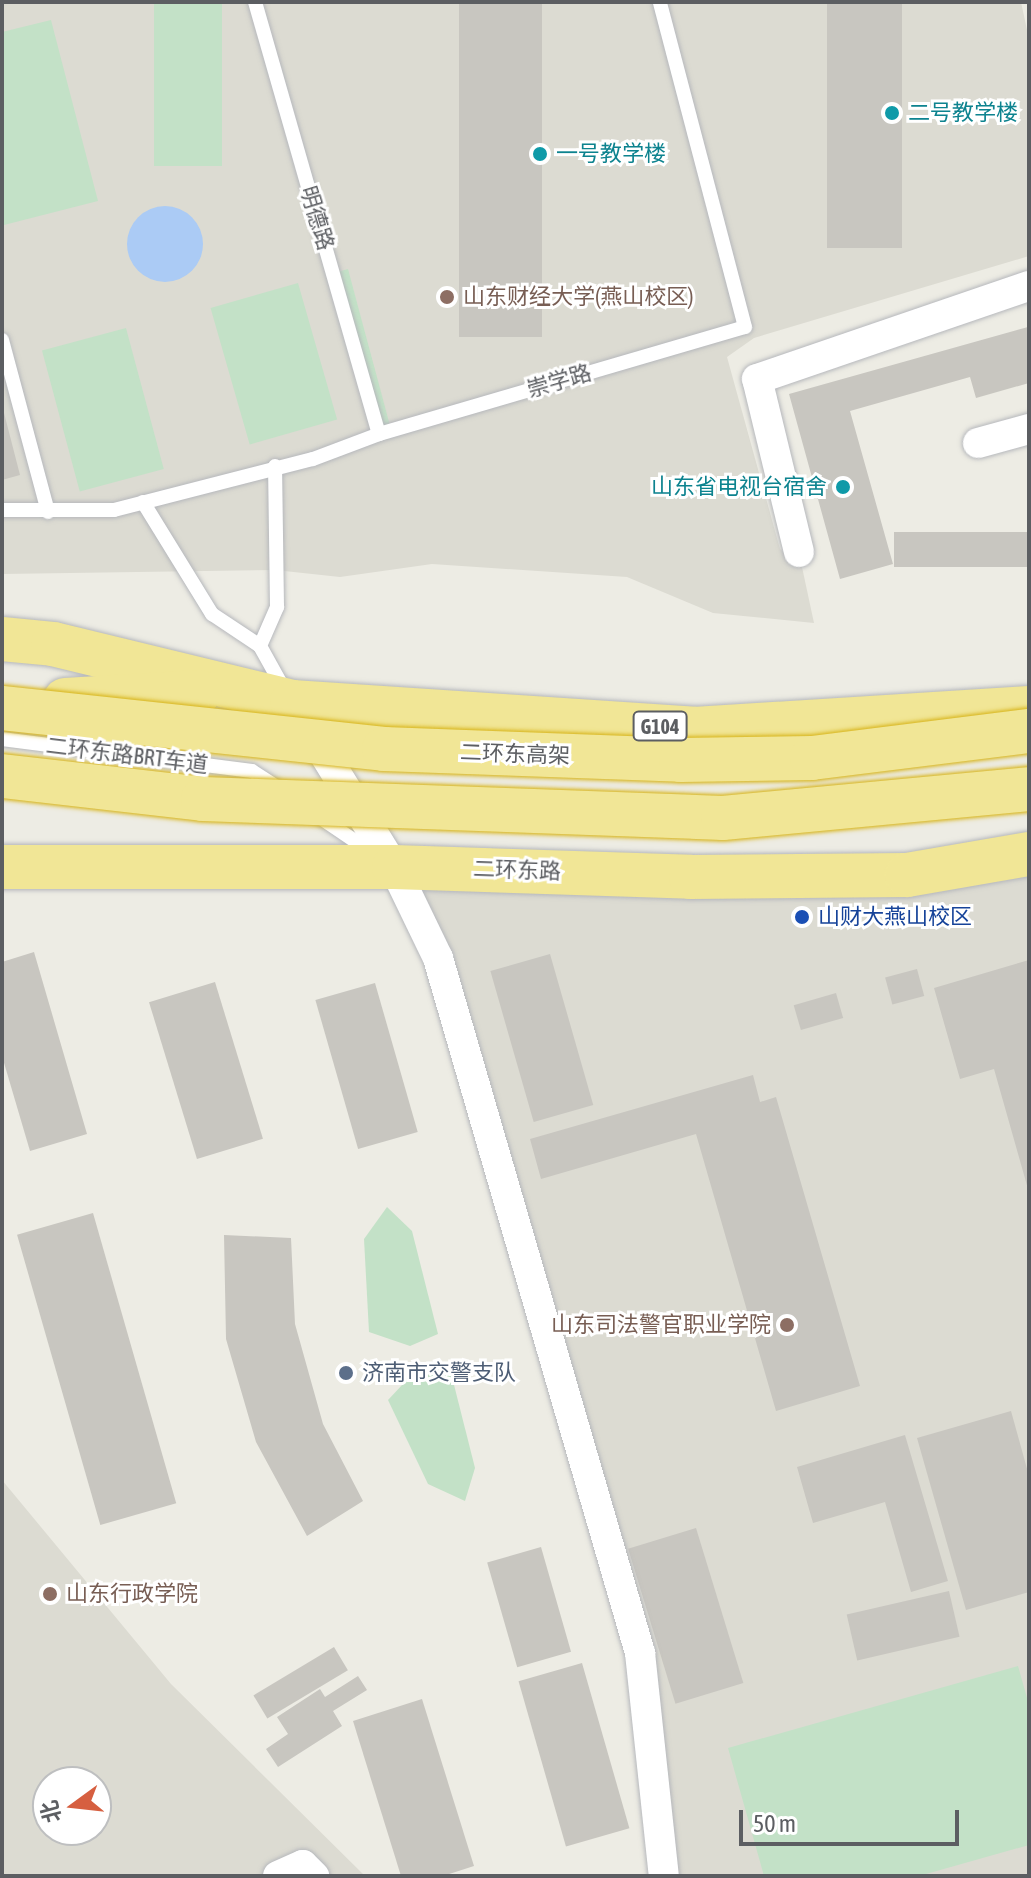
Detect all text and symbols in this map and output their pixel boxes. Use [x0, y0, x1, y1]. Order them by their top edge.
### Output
place label: 二号教学楼 [908, 100, 1018, 126]
marker: 二号教学楼 [883, 104, 901, 122]
place label: 一号教学楼 [556, 141, 666, 167]
marker: 一号教学楼 [531, 145, 549, 163]
street label: 明德路 [295, 183, 339, 253]
place label: 山东财经大学(燕山校区) [463, 284, 694, 310]
marker: 山东财经大学(燕山校区) [438, 288, 456, 306]
street label: 崇学路 [524, 359, 594, 403]
place label: 山东省电视台宿舍 [651, 474, 827, 500]
marker: 山东省电视台宿舍 [834, 478, 852, 496]
road number: G104 [632, 710, 688, 742]
street label: 二环东路BRT车道 [44, 732, 210, 778]
street label: 二环东高架 [460, 739, 570, 769]
street label: 二环东路 [473, 855, 561, 885]
place label: 山财大燕山校区 [818, 904, 972, 930]
marker: 山财大燕山校区 [793, 908, 811, 926]
place label: 山东司法警官职业学院 [551, 1312, 771, 1338]
marker: 山东司法警官职业学院 [778, 1316, 796, 1334]
place label: 济南市交警支队 [362, 1360, 516, 1386]
marker: 济南市交警支队 [337, 1364, 355, 1382]
place label: 山东行政学院 [66, 1581, 198, 1607]
marker: 山东行政学院 [41, 1585, 59, 1603]
north arrow [32, 1766, 112, 1846]
scale bar [743, 1794, 963, 1844]
text: 北 [35, 1798, 66, 1826]
text: 50 m [753, 1810, 796, 1837]

